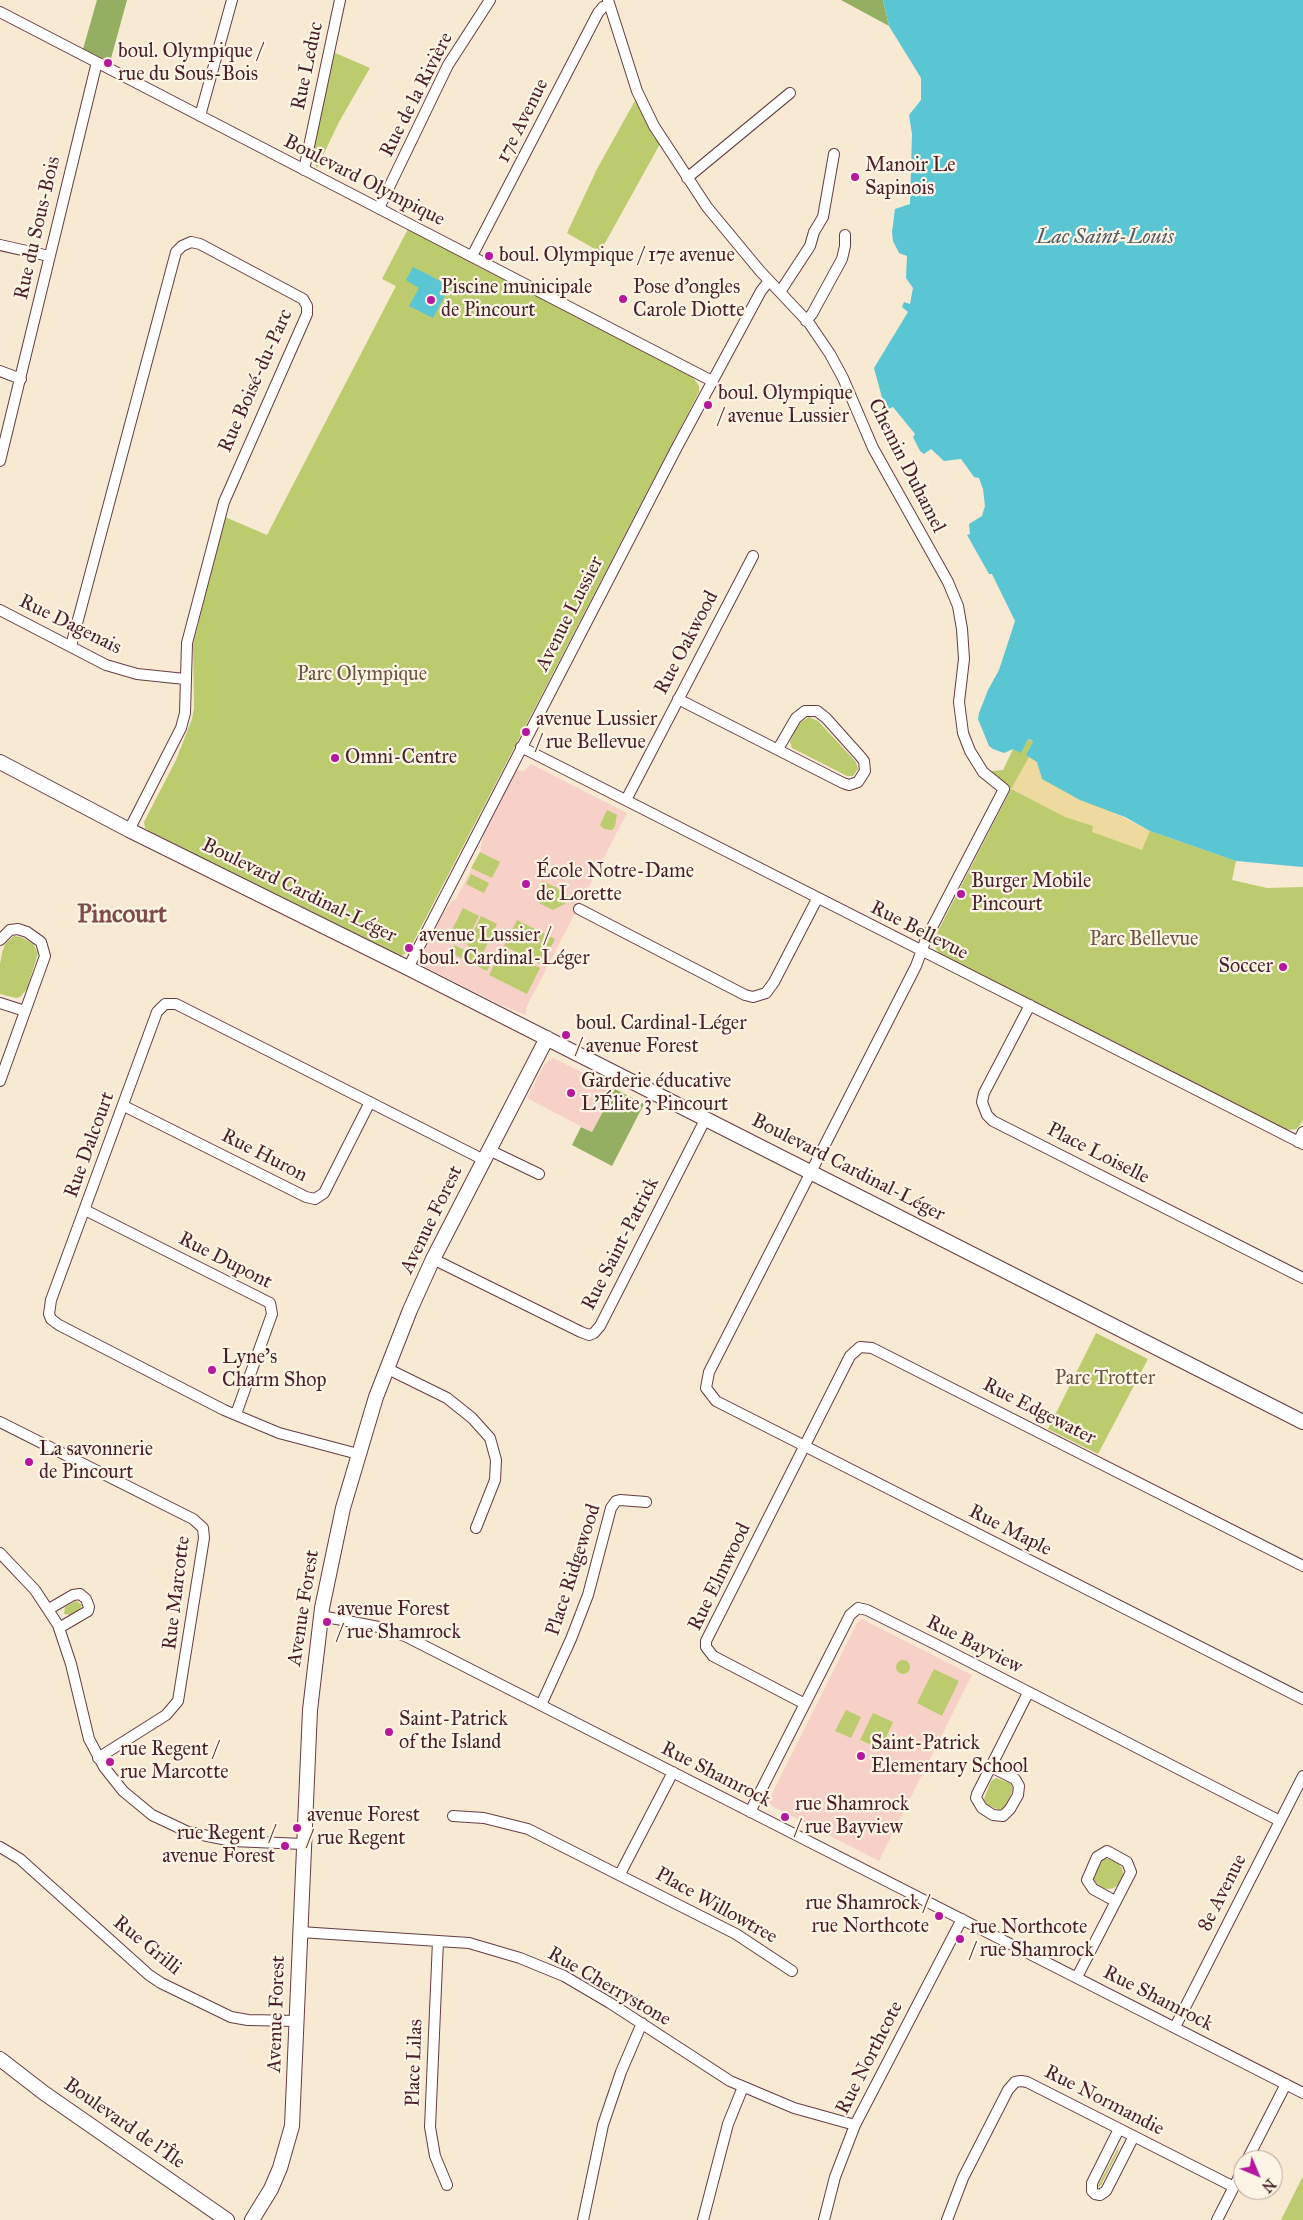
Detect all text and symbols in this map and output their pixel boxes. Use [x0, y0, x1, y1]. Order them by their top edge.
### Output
street label: Rue Leduc [287, 20, 329, 112]
street label: Rue de la Rivière [375, 29, 459, 161]
place label: boul. Olympique / rue du Sous-Bois [118, 40, 263, 87]
marker: boul. Olympique / rue du Sous-Bois [102, 57, 114, 69]
street label: 17e Avenue [492, 75, 554, 167]
street label: Boulevard Olympique [279, 130, 449, 232]
street label: Rue du Sous-Bois [10, 154, 66, 302]
place label: Manoir Le Sapinois [865, 154, 956, 201]
marker: Manoir Le Sapinois [849, 171, 861, 183]
water label: Lac Saint-Louis [1036, 225, 1174, 251]
place label: boul. Olympique / 17e avenue [499, 244, 735, 268]
marker: boul. Olympique / 17e avenue [483, 250, 495, 262]
place label: Piscine municipale de Pincourt [441, 276, 592, 323]
place label: Pose d'ongles Carole Diotte [633, 276, 744, 323]
marker: Pose d'ongles Carole Diotte [617, 293, 629, 305]
marker: Piscine municipale de Pincourt [425, 294, 437, 306]
street label: Rue Boisé-du-Parc [214, 306, 298, 456]
place label: boul. Olympique / avenue Lussier [718, 382, 853, 429]
street label: Chemin Duhamel [862, 395, 950, 537]
marker: boul. Olympique / avenue Lussier [702, 399, 714, 411]
street label: Avenue Lussier [531, 553, 609, 675]
street label: Rue Oakwood [650, 587, 724, 699]
street label: Rue Dagenais [15, 590, 125, 660]
park label: Parc Olympique [297, 663, 427, 687]
place label: avenue Lussier / rue Bellevue [536, 708, 657, 755]
marker: avenue Lussier / rue Bellevue [520, 726, 532, 738]
place label: Omni-Centre [345, 746, 457, 770]
marker: Omni-Centre [329, 752, 341, 764]
street label: Boulevard Cardinal-Léger [198, 833, 400, 949]
place label: École Notre-Dame de Lorette [536, 860, 694, 907]
place label: Burger Mobile Pincourt [971, 870, 1091, 917]
marker: École Notre-Dame de Lorette [520, 878, 532, 890]
marker: Burger Mobile Pincourt [955, 888, 967, 900]
street label: Rue Bellevue [866, 896, 972, 966]
district label: Pincourt [77, 901, 167, 931]
place label: avenue Lussier / boul. Cardinal-Léger [419, 924, 590, 971]
park label: Parc Bellevue [1090, 928, 1198, 952]
marker: avenue Lussier / boul. Cardinal-Léger [403, 942, 415, 954]
place label: Soccer [1219, 955, 1273, 979]
marker: Soccer [1277, 961, 1289, 973]
place label: boul. Cardinal-Léger / avenue Forest [576, 1012, 747, 1059]
marker: boul. Cardinal-Léger / avenue Forest [560, 1029, 572, 1041]
place label: Garderie éducative L'Élite 3 Pincourt [581, 1070, 731, 1117]
marker: Garderie éducative L'Élite 3 Pincourt [565, 1087, 577, 1099]
street label: Rue Dalcourt [60, 1089, 120, 1201]
street label: Boulevard Cardinal-Léger [747, 1109, 949, 1227]
street label: Place Loiselle [1043, 1118, 1153, 1190]
street label: Rue Huron [217, 1124, 311, 1188]
street label: Avenue Forest [396, 1162, 468, 1278]
street label: Rue Saint-Patrick [577, 1174, 665, 1314]
street label: Rue Dupont [174, 1227, 276, 1295]
place label: Lyne's Charm Shop [222, 1346, 327, 1393]
marker: Lyne's Charm Shop [206, 1364, 218, 1376]
park label: Parc Trotter [1055, 1367, 1155, 1391]
street label: Rue Edgewater [978, 1373, 1100, 1451]
place label: La savonnerie de Pincourt [39, 1438, 153, 1485]
marker: La savonnerie de Pincourt [23, 1456, 35, 1468]
street label: Rue Maple [965, 1500, 1055, 1562]
street label: Place Ridgewood [541, 1501, 607, 1639]
street label: Rue Elmwood [684, 1519, 756, 1635]
street label: Rue Marcotte [158, 1535, 196, 1651]
street label: Avenue Forest [283, 1548, 325, 1668]
place label: avenue Forest / rue Shamrock [337, 1598, 461, 1645]
street label: Rue Bayview [922, 1611, 1026, 1679]
marker: avenue Forest / rue Shamrock [321, 1616, 333, 1628]
place label: Saint-Patrick of the Island [399, 1708, 508, 1755]
marker: Saint-Patrick of the Island [383, 1726, 395, 1738]
place label: Saint-Patrick Elementary School [871, 1732, 1028, 1779]
street label: Rue Shamrock [657, 1737, 775, 1813]
place label: rue Regent / rue Marcotte [120, 1738, 229, 1785]
marker: Saint-Patrick Elementary School [855, 1750, 867, 1762]
marker: rue Regent / rue Marcotte [104, 1756, 116, 1768]
place label: rue Shamrock / rue Bayview [795, 1793, 909, 1840]
place label: avenue Forest / rue Regent [307, 1804, 420, 1851]
marker: rue Shamrock / rue Bayview [779, 1811, 791, 1823]
place label: rue Regent / avenue Forest [162, 1822, 275, 1869]
marker: avenue Forest / rue Regent [291, 1822, 303, 1834]
marker: rue Regent / avenue Forest [279, 1840, 291, 1852]
street label: 8e Avenue [1193, 1850, 1253, 1936]
street label: Place Willowtree [651, 1863, 781, 1949]
place label: rue Shamrock / rue Northcote [805, 1892, 929, 1939]
marker: rue Shamrock / rue Northcote [933, 1910, 945, 1922]
street label: Rue Grilli [108, 1911, 186, 1981]
place label: rue Northcote / rue Shamrock [970, 1916, 1094, 1963]
marker: rue Northcote / rue Shamrock [954, 1933, 966, 1945]
street label: Rue Cherrystone [543, 1942, 675, 2032]
street label: Avenue Forest [263, 1955, 291, 2073]
street label: Rue Shamrock [1099, 1961, 1217, 2037]
street label: Rue Northcote [831, 1997, 909, 2119]
street label: Place Lilas [401, 2019, 429, 2107]
street label: Rue Normandie [1040, 2060, 1168, 2142]
street label: Boulevard de l'Île [59, 2073, 189, 2175]
north arrow [1233, 2150, 1283, 2200]
text: N [1258, 2175, 1278, 2195]

